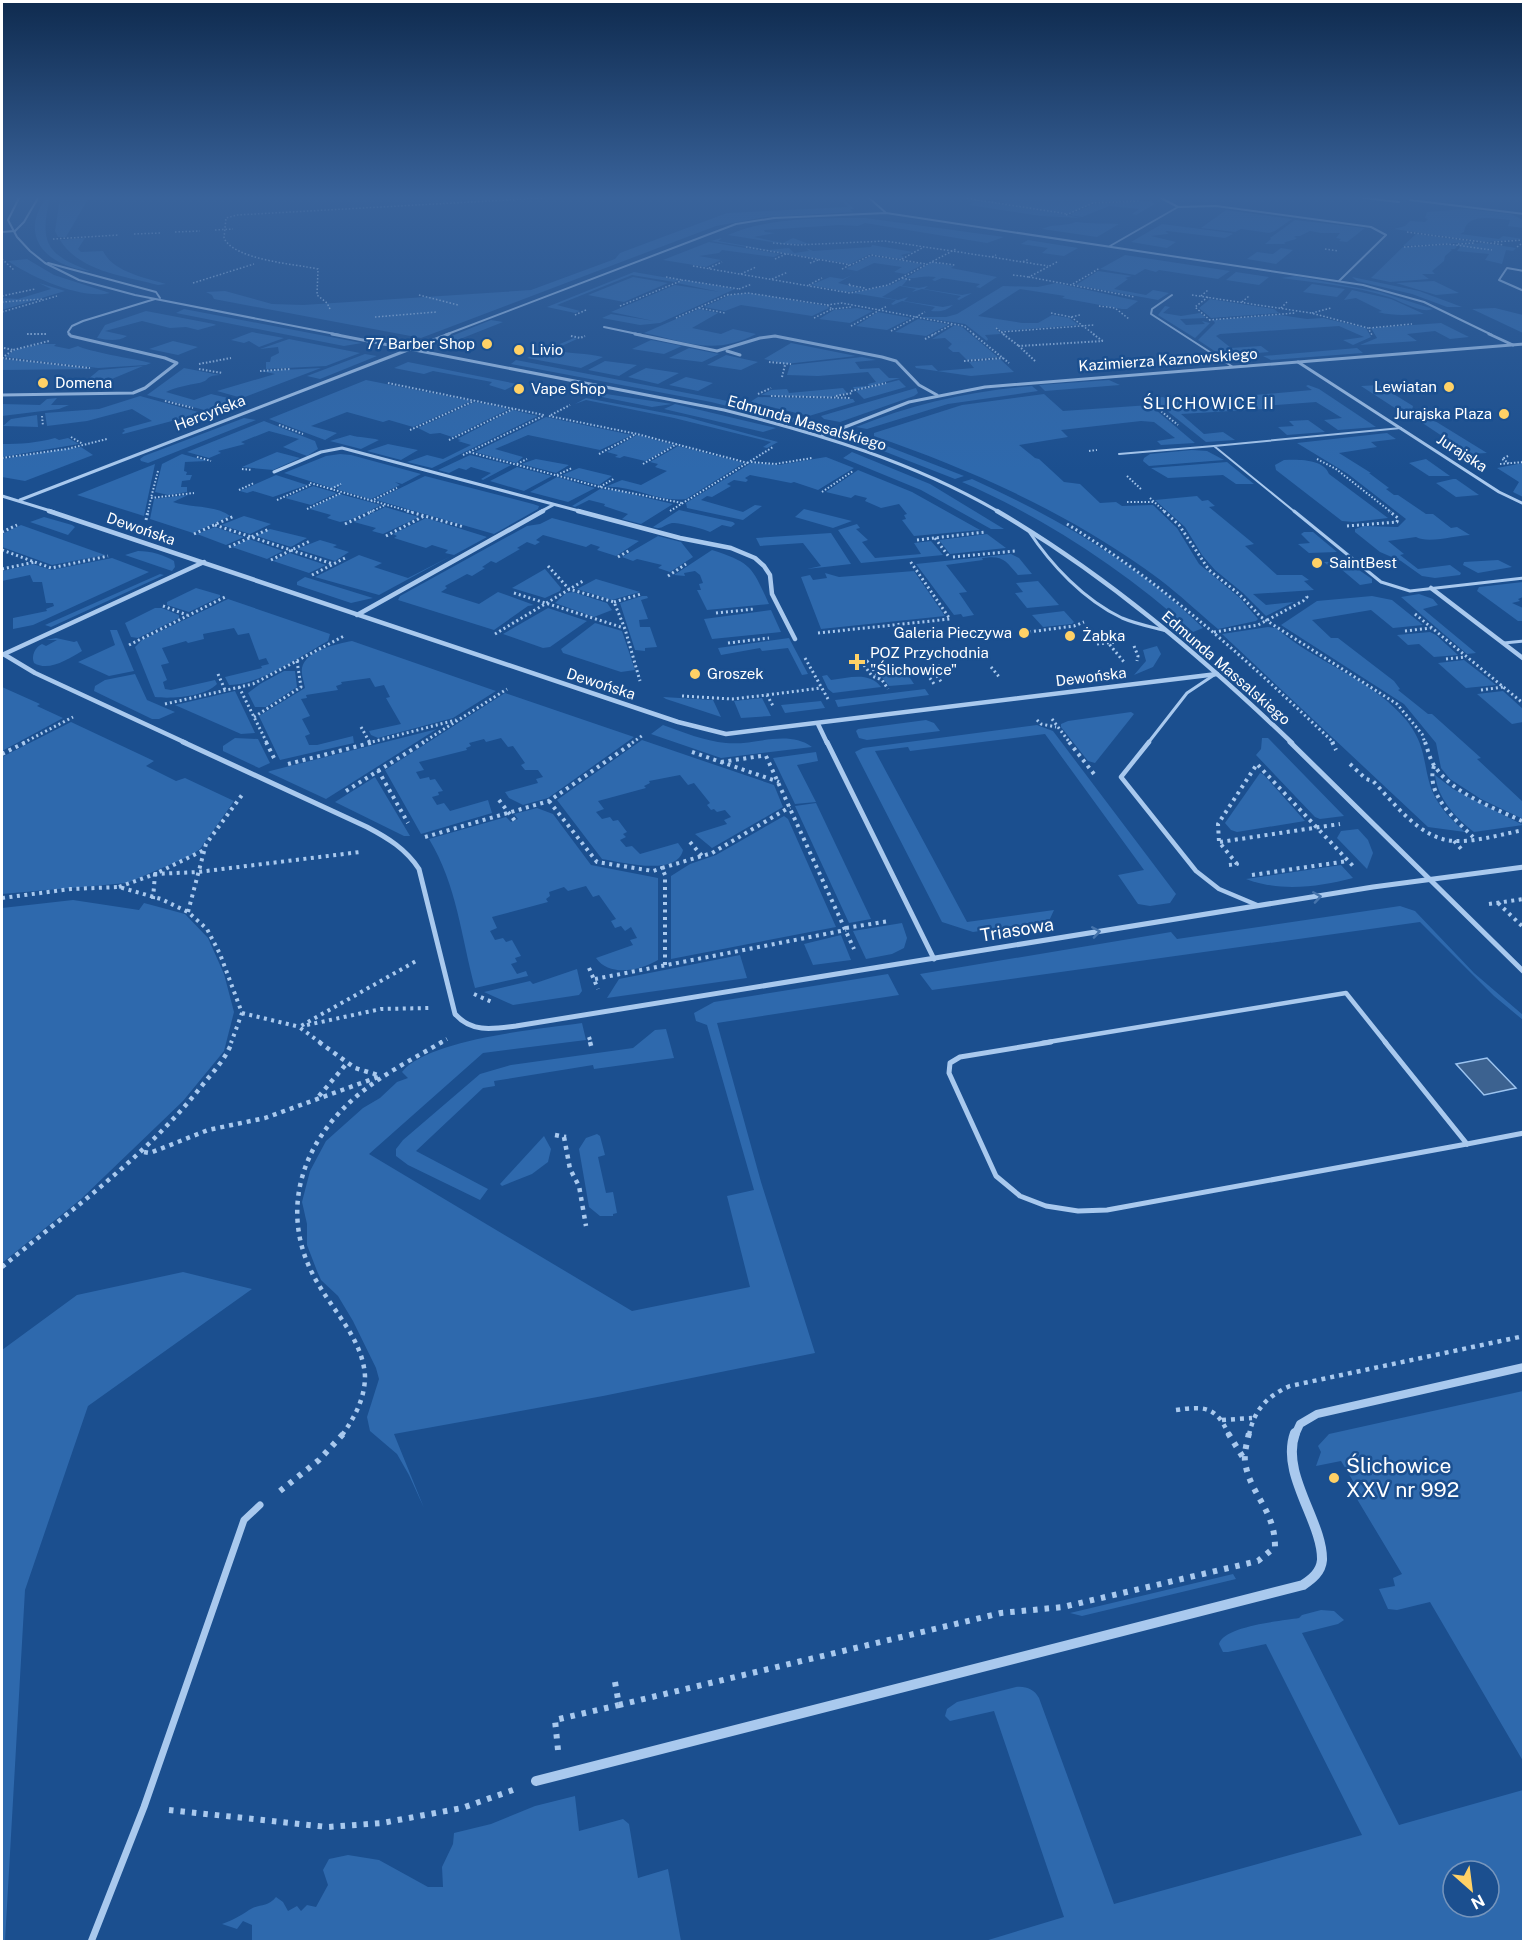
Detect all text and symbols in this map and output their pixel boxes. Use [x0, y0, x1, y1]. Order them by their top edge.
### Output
place label: 77 Barber Shop [366, 335, 475, 352]
marker: 77 Barber Shop [480, 337, 494, 351]
place label: Livio [531, 341, 563, 358]
marker: Livio [512, 343, 526, 357]
street label: Kazimierza Kaznowskiego [1078, 345, 1258, 374]
place label: Domena [55, 374, 112, 391]
marker: Domena [36, 376, 50, 390]
place label: Lewiatan [1374, 378, 1437, 395]
place label: Vape Shop [531, 380, 606, 397]
marker: Lewiatan [1442, 380, 1456, 394]
marker: Vape Shop [512, 382, 526, 396]
street label: Hercyńska [172, 391, 248, 434]
street label: Edmunda Massalskiego [726, 392, 889, 453]
district label: ŚLICHOWICE II [1143, 393, 1275, 413]
place label: Jurajska Plaza [1394, 405, 1492, 422]
marker: Jurajska Plaza [1497, 407, 1511, 421]
street label: Jurajska [1434, 430, 1491, 475]
street label: Dewońska [105, 509, 178, 548]
place label: SaintBest [1329, 554, 1397, 571]
marker: SaintBest [1310, 556, 1324, 570]
street label: Edmunda Massalskiego [1159, 607, 1294, 728]
place label: Galeria Pieczywa [894, 624, 1012, 641]
marker: Galeria Pieczywa [1017, 626, 1031, 640]
place label: Żabka [1082, 626, 1125, 644]
marker: Żabka [1063, 629, 1077, 643]
place label: POZ Przychodnia "Ślichowice" [870, 644, 989, 678]
marker: POZ Przychodnia "Ślichowice" [848, 653, 866, 671]
street label: Dewońska [565, 664, 638, 703]
street label: Dewońska [1054, 664, 1127, 689]
place label: Groszek [707, 665, 764, 682]
marker: Groszek [688, 667, 702, 681]
one-way arrow [1312, 891, 1321, 903]
street label: Triasowa [979, 913, 1055, 946]
one-way arrow [1091, 927, 1100, 939]
place label: Ślichowice XXV nr 992 [1346, 1453, 1459, 1502]
marker: Ślichowice XXV nr 992 [1327, 1471, 1341, 1485]
north arrow [1441, 1859, 1501, 1919]
text: N [1468, 1890, 1488, 1913]

